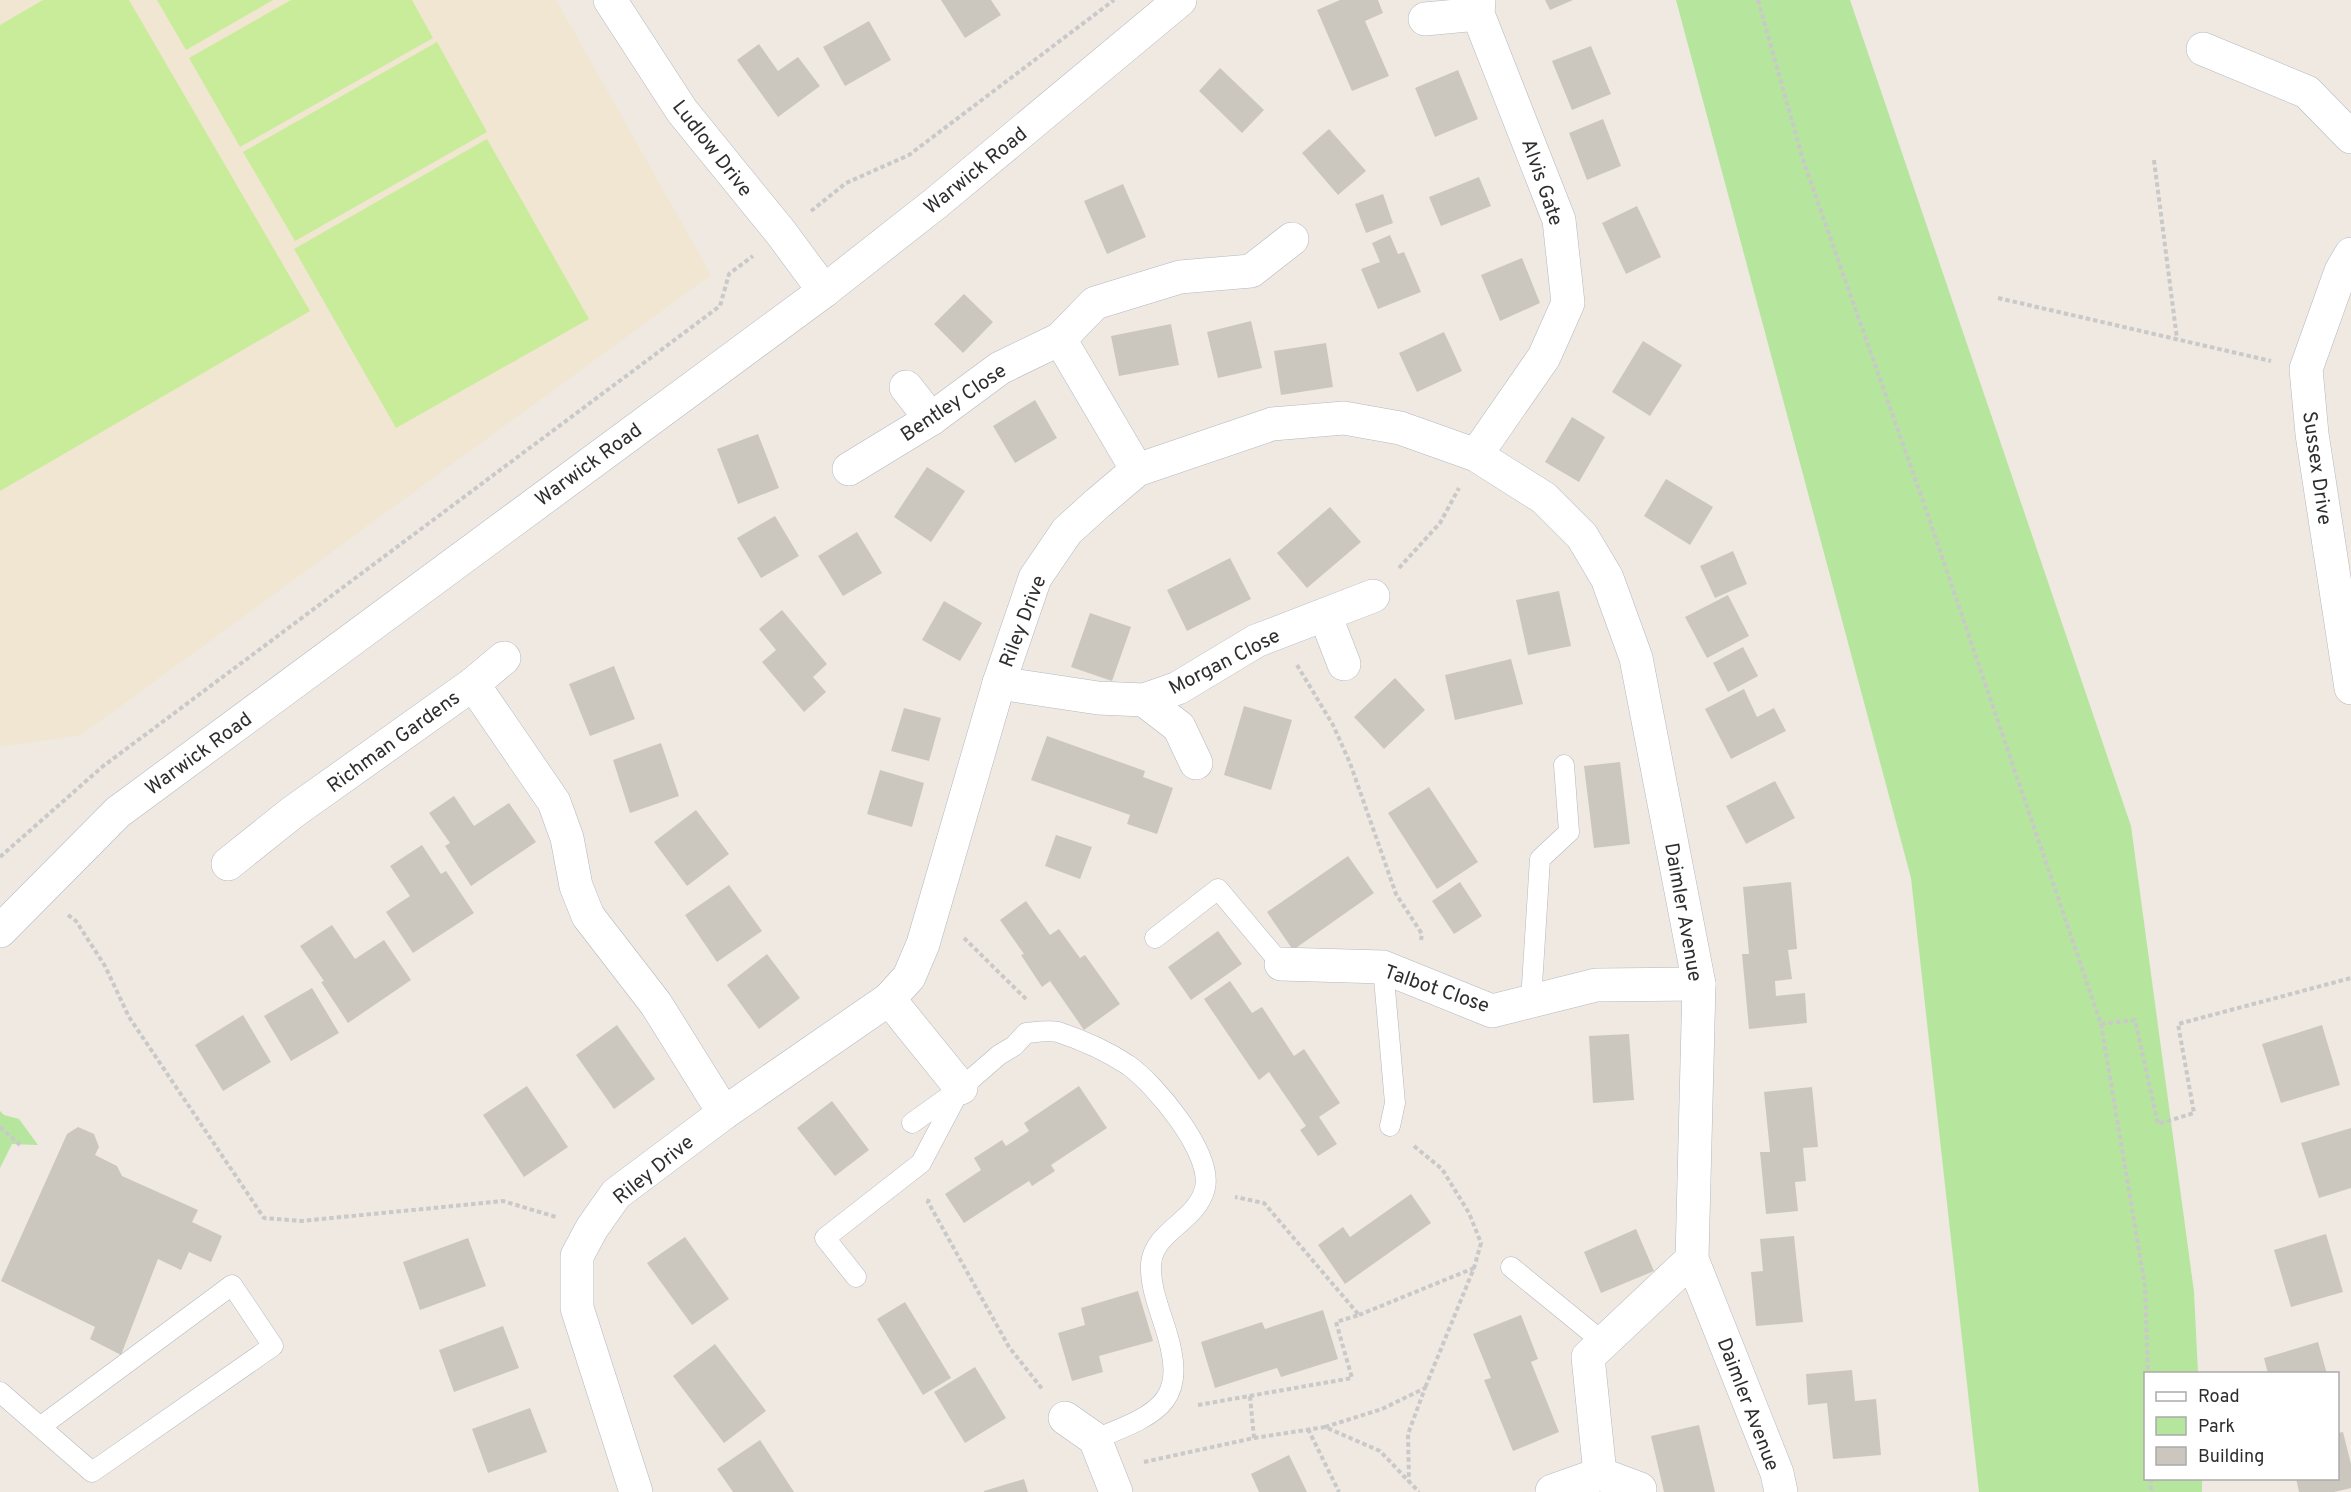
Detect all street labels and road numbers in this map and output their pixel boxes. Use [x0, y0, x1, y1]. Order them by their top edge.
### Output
street label: Ludlow Drive [665, 95, 757, 203]
street label: Warwick Road [919, 122, 1033, 221]
street label: Alvis Gate [1514, 136, 1568, 230]
street label: Bentley Close [896, 359, 1012, 449]
street label: Sussex Drive [2295, 410, 2337, 527]
street label: Warwick Road [531, 418, 648, 513]
street label: Riley Drive [994, 572, 1053, 671]
street label: Morgan Close [1165, 624, 1285, 702]
street label: Richman Gardens [322, 686, 466, 800]
street label: Warwick Road [141, 707, 258, 802]
street label: Daimler Avenue [1657, 841, 1707, 984]
street label: Talbot Close [1380, 960, 1493, 1020]
street label: Riley Drive [609, 1130, 700, 1211]
street label: Daimler Avenue [1710, 1334, 1784, 1475]

